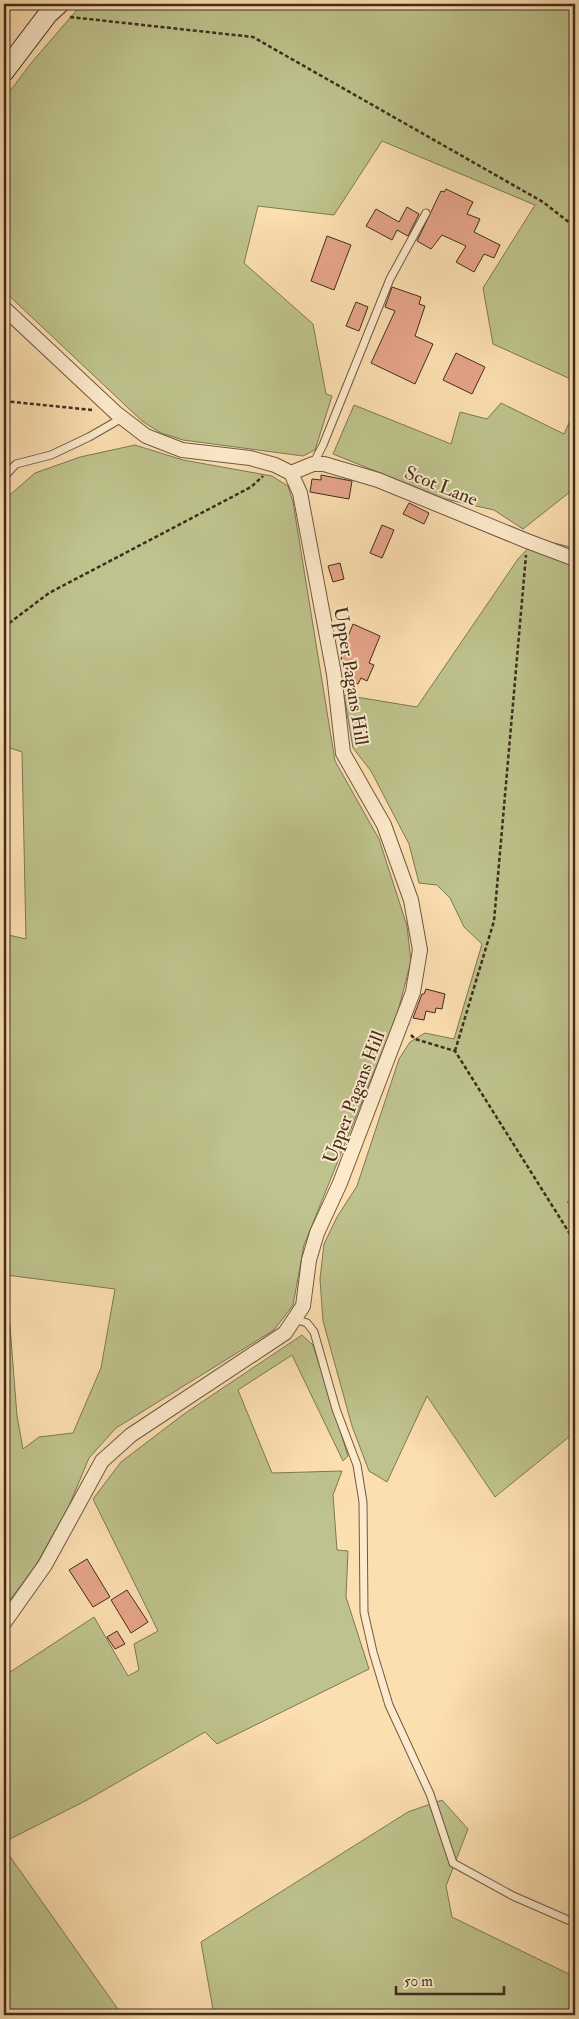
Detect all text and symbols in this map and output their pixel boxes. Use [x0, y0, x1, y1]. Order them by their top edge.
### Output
street label: Scot Lane [401, 460, 481, 512]
street label: Upper Pagans Hill [327, 605, 374, 747]
street label: Upper Pagans Hill [318, 1027, 391, 1167]
scale bar [396, 1964, 504, 1996]
text: 50 m [404, 1972, 433, 1991]

